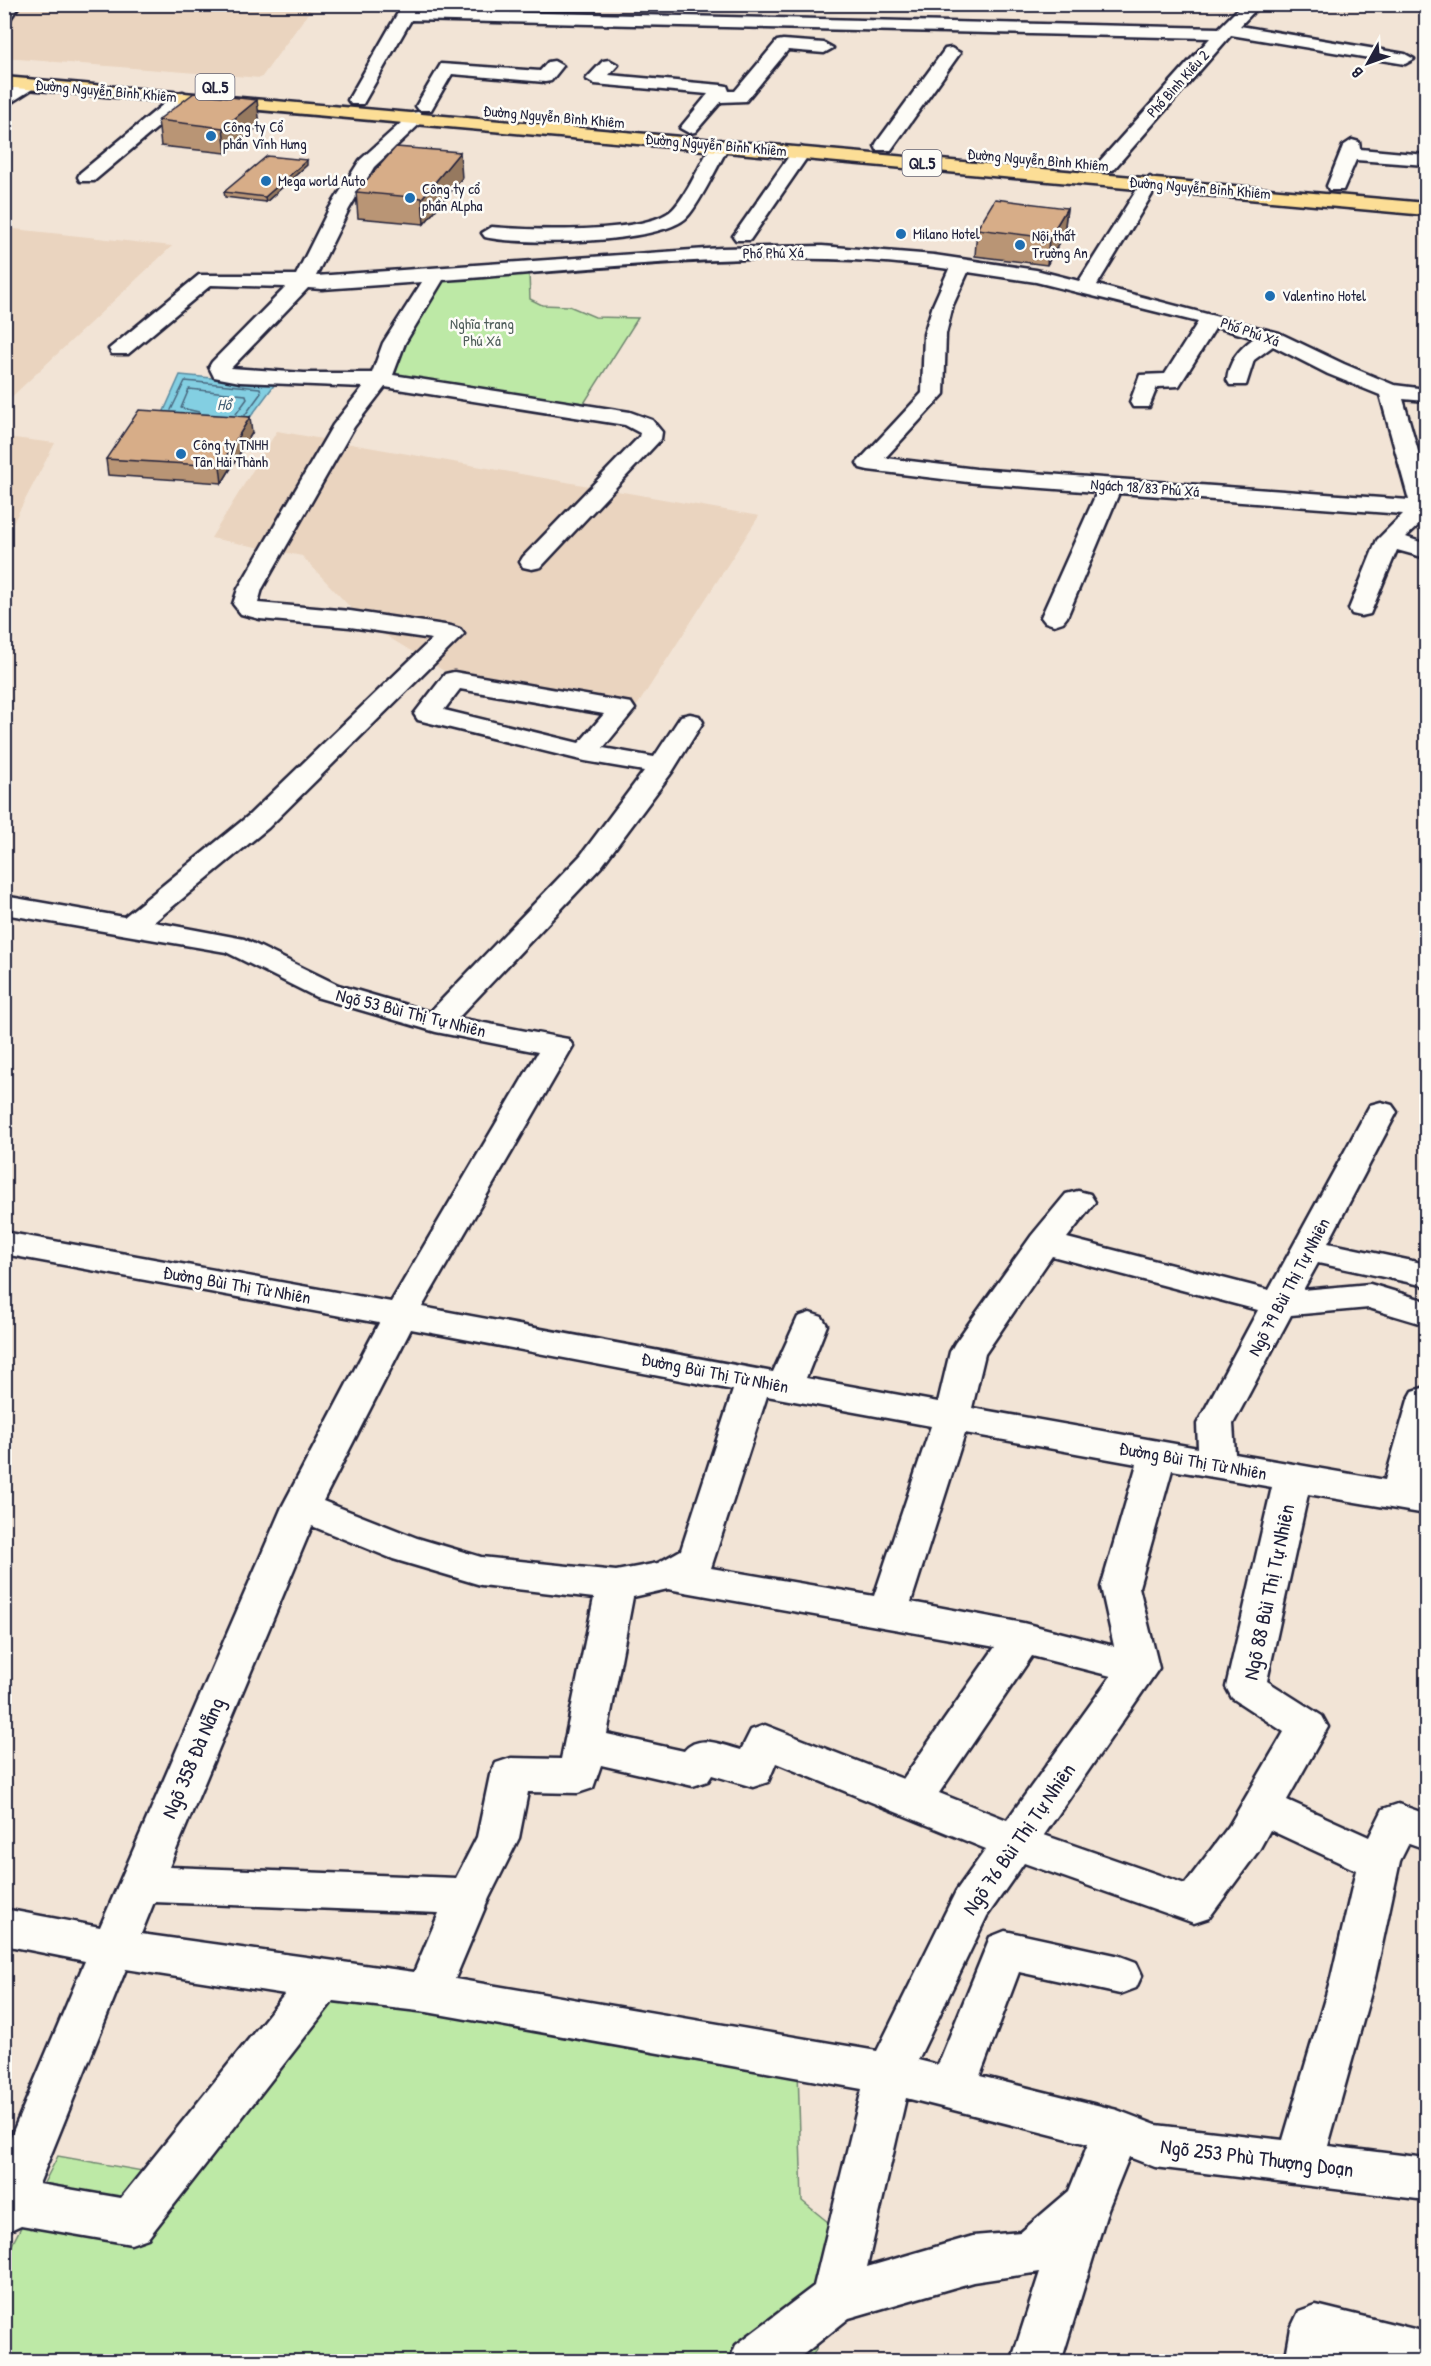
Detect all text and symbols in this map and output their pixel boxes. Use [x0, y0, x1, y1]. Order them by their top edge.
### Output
north arrow [1338, 33, 1398, 93]
street label: Phố Bình Kiều 2 [1142, 45, 1214, 122]
text: B [1345, 62, 1368, 83]
street label: Đường Nguyễn Bỉnh Khiêm [35, 74, 177, 107]
road number: QL.5 [196, 74, 234, 100]
street label: Đường Nguyễn Bình Khiêm [483, 100, 625, 133]
place label: Công ty Cổ phần Vĩnh Hưng [223, 116, 307, 154]
street label: Đường Nguyễn Bỉnh Khiêm [645, 128, 787, 161]
marker: Công ty Cổ phần Vĩnh Hưng [204, 129, 218, 143]
street label: Đường Nguyễn Bình Khiêm [967, 143, 1109, 176]
road number: QL.5 [902, 150, 942, 176]
place label: Mega world Auto [278, 170, 365, 191]
street label: Đường Nguyễn Bỉnh Khiêm [1129, 171, 1271, 204]
marker: Mega world Auto [259, 174, 273, 188]
place label: Công ty cổ phần ALpha [422, 178, 482, 216]
marker: Công ty cổ phần ALpha [403, 191, 417, 205]
place label: Milano Hotel [913, 223, 980, 244]
place label: Nội thất Trường An [1032, 225, 1088, 263]
marker: Milano Hotel [894, 227, 908, 241]
marker: Nội thất Trường An [1013, 238, 1027, 252]
street label: Phố Phú Xá [742, 241, 804, 264]
place label: Valentino Hotel [1282, 285, 1366, 306]
marker: Valentino Hotel [1263, 289, 1277, 303]
street label: Phố Phú Xá [1218, 312, 1282, 351]
park label: Nghĩa trang Phú Xá [450, 313, 514, 351]
water label: Hồ [217, 393, 234, 415]
place label: Công ty TNHH Tân Hải Thành [193, 434, 268, 472]
marker: Công ty TNHH Tân Hải Thành [174, 447, 188, 461]
street label: Ngách 18/83 Phú Xá [1090, 473, 1200, 502]
street label: Ngõ 53 Bùi Thị Tự Nhiên [334, 982, 489, 1043]
street label: Ngõ 79 Bùi Thị Tự Nhiên [1241, 1213, 1336, 1360]
street label: Đường Bùi Thị Từ Nhiên [161, 1259, 313, 1310]
street label: Đường Bùi Thị Từ Nhiên [639, 1346, 791, 1399]
street label: Đường Bùi Thị Từ Nhiên [1117, 1435, 1269, 1486]
street label: Ngõ 88 Bùi Thị Tự Nhiên [1236, 1501, 1301, 1683]
street label: Ngõ 358 Đà Nẵng [154, 1693, 231, 1823]
street label: Ngõ 76 Bùi Thị Tự Nhiên [955, 1757, 1082, 1921]
street label: Ngõ 253 Phù Thượng Doạn [1159, 2131, 1355, 2184]

